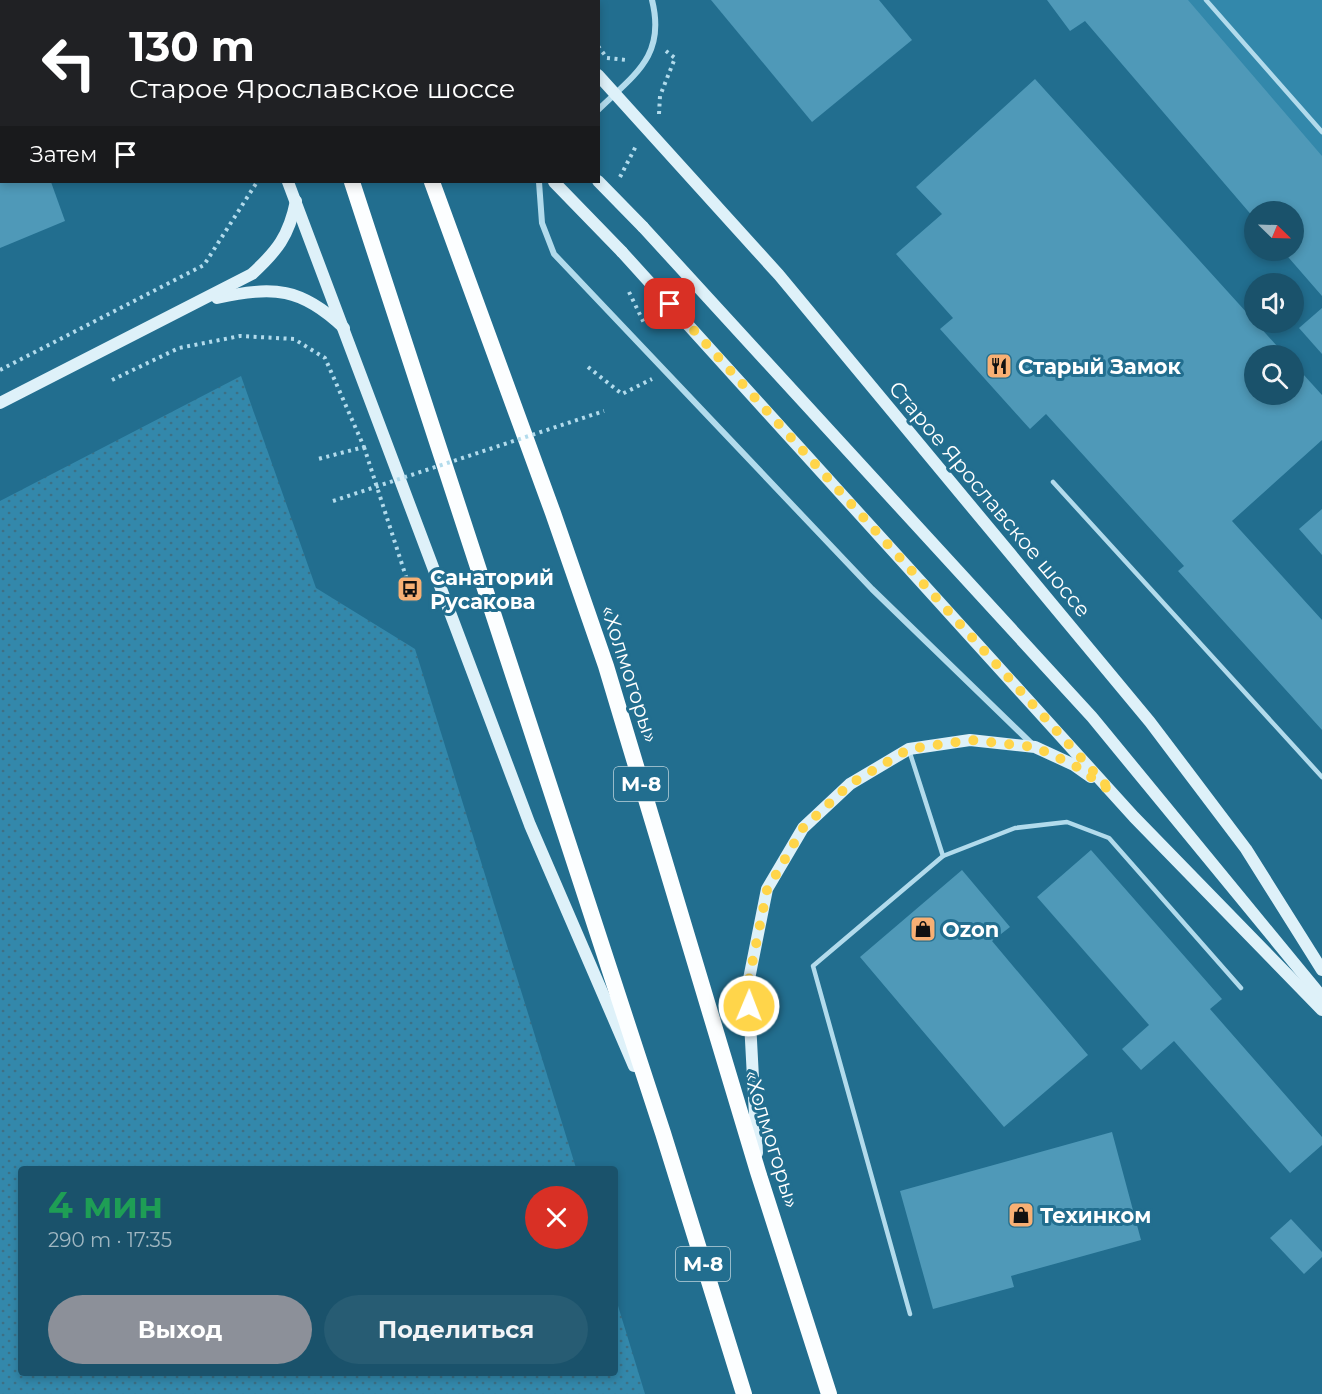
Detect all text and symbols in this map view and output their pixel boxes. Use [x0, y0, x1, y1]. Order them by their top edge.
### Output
text: 130 m [129, 20, 255, 72]
icon: left [30, 24, 108, 102]
text: Старое Ярославское шоссе [129, 72, 515, 105]
icon: arrive [109, 138, 142, 171]
text: Затем [30, 141, 97, 168]
north arrow [1244, 201, 1304, 261]
map controls [1244, 201, 1304, 405]
button: sound [1244, 273, 1304, 333]
pin [644, 278, 695, 329]
icon: arrive [653, 287, 686, 320]
button: search [1244, 345, 1304, 405]
restaurant icon: Старый Замок [984, 351, 1014, 381]
place label: Старый Замок [1018, 354, 1182, 379]
street label: Старое Ярославское шоссе [884, 376, 1096, 622]
place label: Санаторий Русакова [430, 565, 554, 614]
bus stop icon: Санаторий Русакова [395, 574, 425, 604]
street label: «Холмогоры» [596, 602, 664, 746]
road number: М-8 [614, 767, 668, 801]
shop icon: Ozon [908, 914, 938, 944]
place label: Ozon [942, 917, 999, 942]
position arrow [717, 974, 781, 1038]
street label: «Холмогоры» [739, 1067, 805, 1211]
text: 4 мин [48, 1183, 163, 1227]
button: close [525, 1186, 588, 1249]
shop icon: Техинком [1006, 1200, 1036, 1230]
place label: Техинком [1040, 1203, 1151, 1228]
text: 290 m · 17:35 [48, 1228, 172, 1252]
road number: М-8 [676, 1247, 730, 1281]
button: Выход [48, 1295, 312, 1364]
button: Поделиться [324, 1295, 588, 1364]

